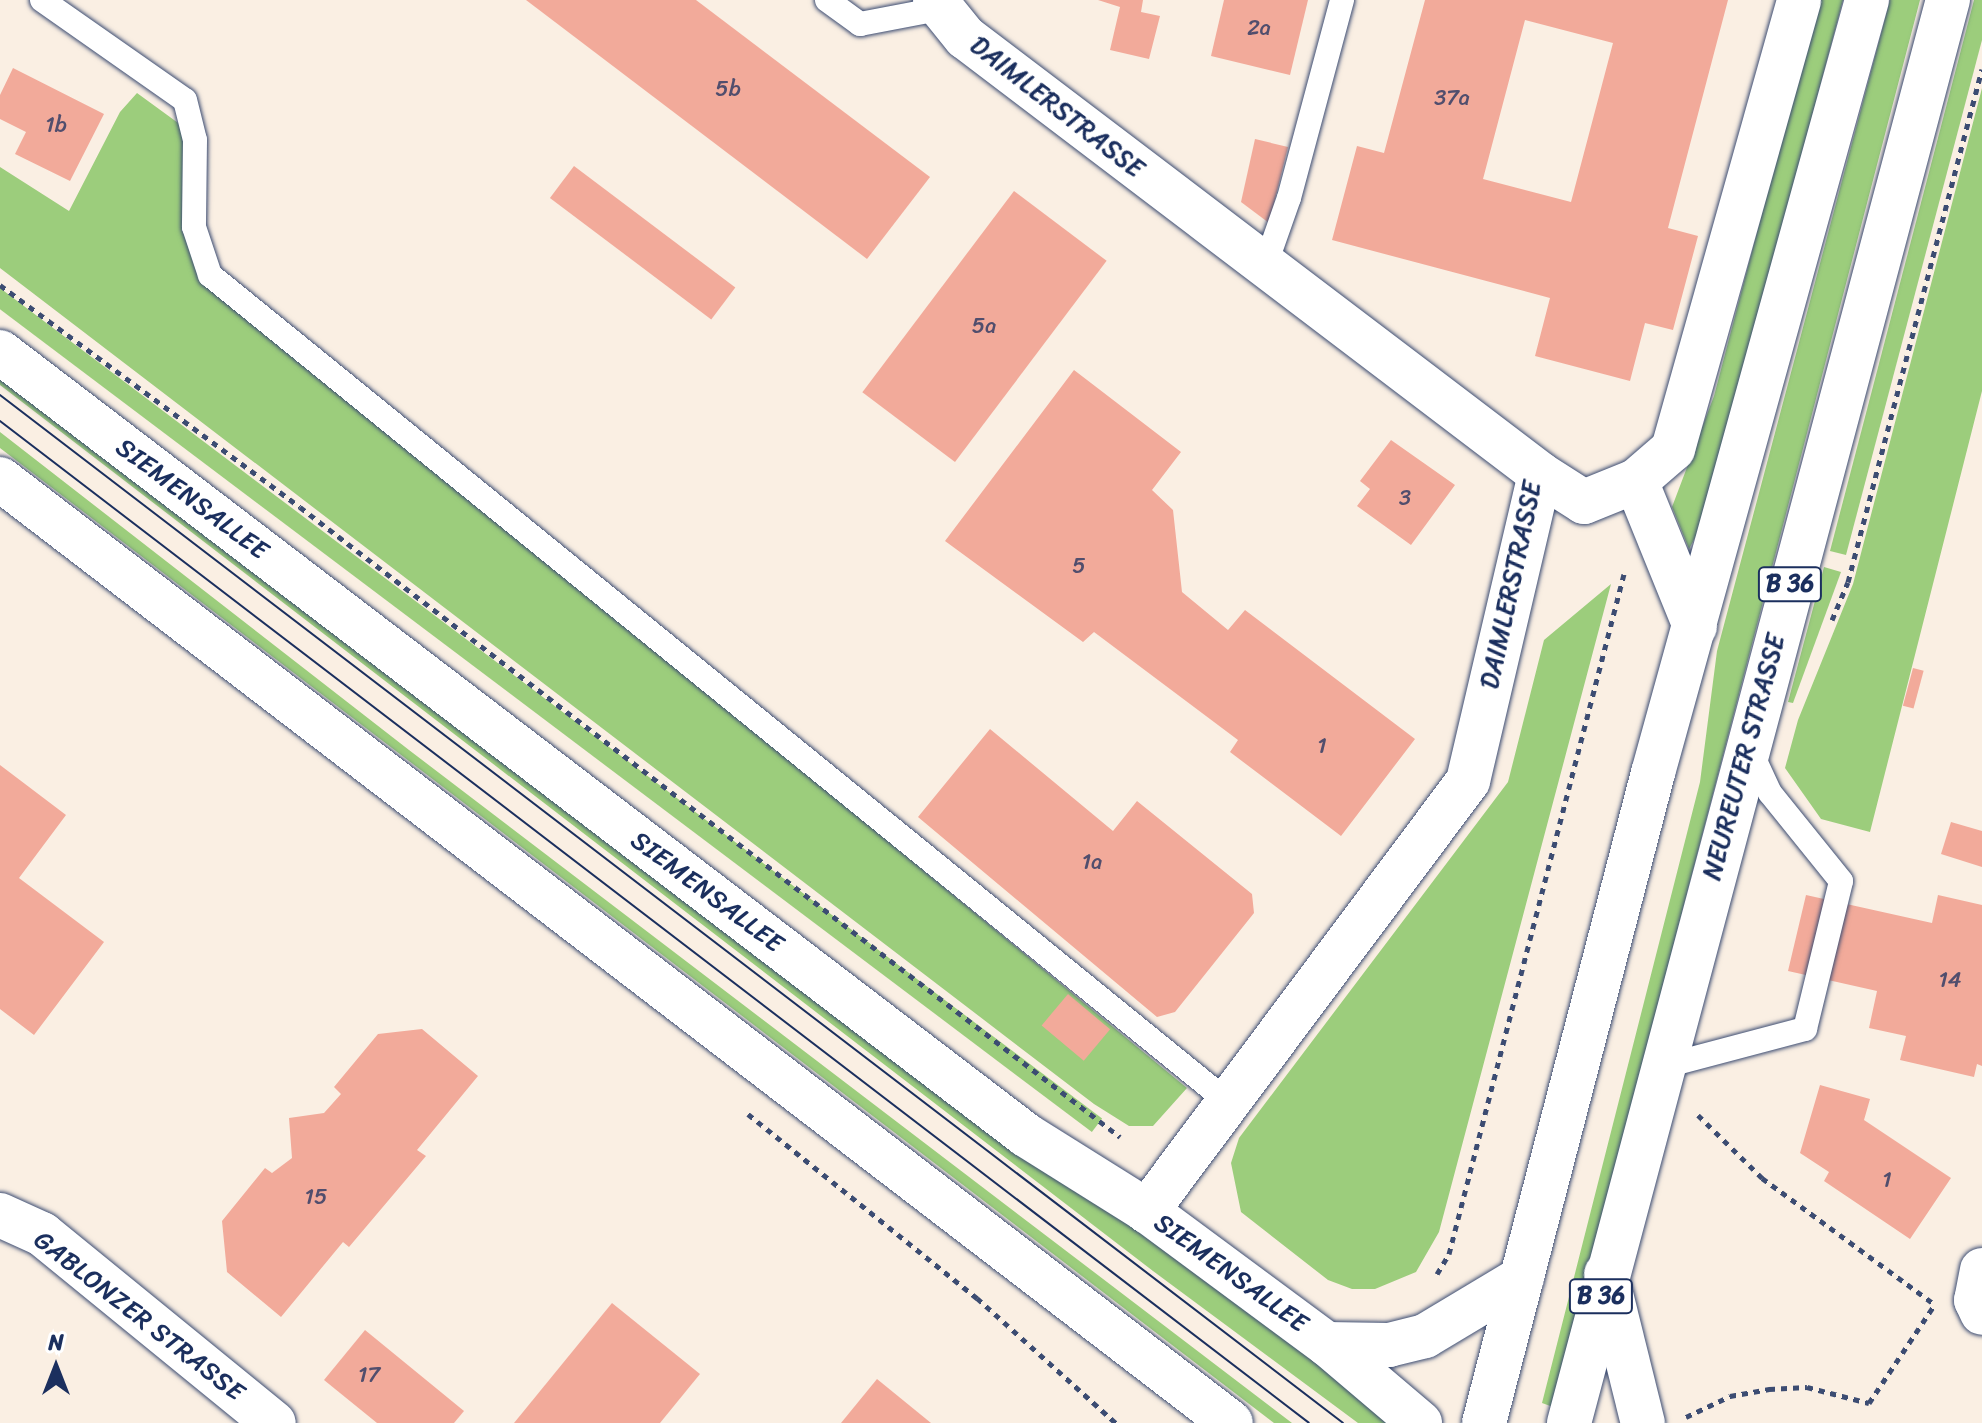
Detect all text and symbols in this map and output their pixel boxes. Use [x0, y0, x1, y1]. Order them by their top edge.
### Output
house number: 2a [1247, 15, 1271, 41]
street label: DAIMLERSTRASSE [964, 30, 1150, 184]
house number: 5b [715, 76, 741, 102]
house number: 37a [1434, 85, 1470, 111]
house number: 1b [45, 112, 67, 138]
house number: 5a [972, 313, 996, 339]
street label: SIEMENSALLEE [110, 432, 274, 566]
street label: DAIMLERSTRASSE [1474, 478, 1548, 692]
house number: 3 [1399, 485, 1411, 511]
house number: 5 [1072, 553, 1086, 579]
road number: B 36 [1756, 564, 1824, 604]
street label: NEUREUTER STRASSE [1696, 629, 1792, 885]
house number: 1 [1317, 733, 1327, 759]
street label: SIEMENSALLEE [625, 825, 789, 959]
house number: 1a [1082, 849, 1102, 875]
house number: 14 [1938, 967, 1962, 993]
house number: 1 [1882, 1167, 1892, 1193]
house number: 15 [305, 1184, 327, 1210]
street label: SIEMENSALLEE [1148, 1207, 1314, 1339]
street label: GABLONZER STRASSE [28, 1224, 250, 1408]
road number: B 36 [1567, 1276, 1635, 1316]
north arrow [16, 1327, 96, 1407]
house number: 17 [358, 1362, 380, 1388]

